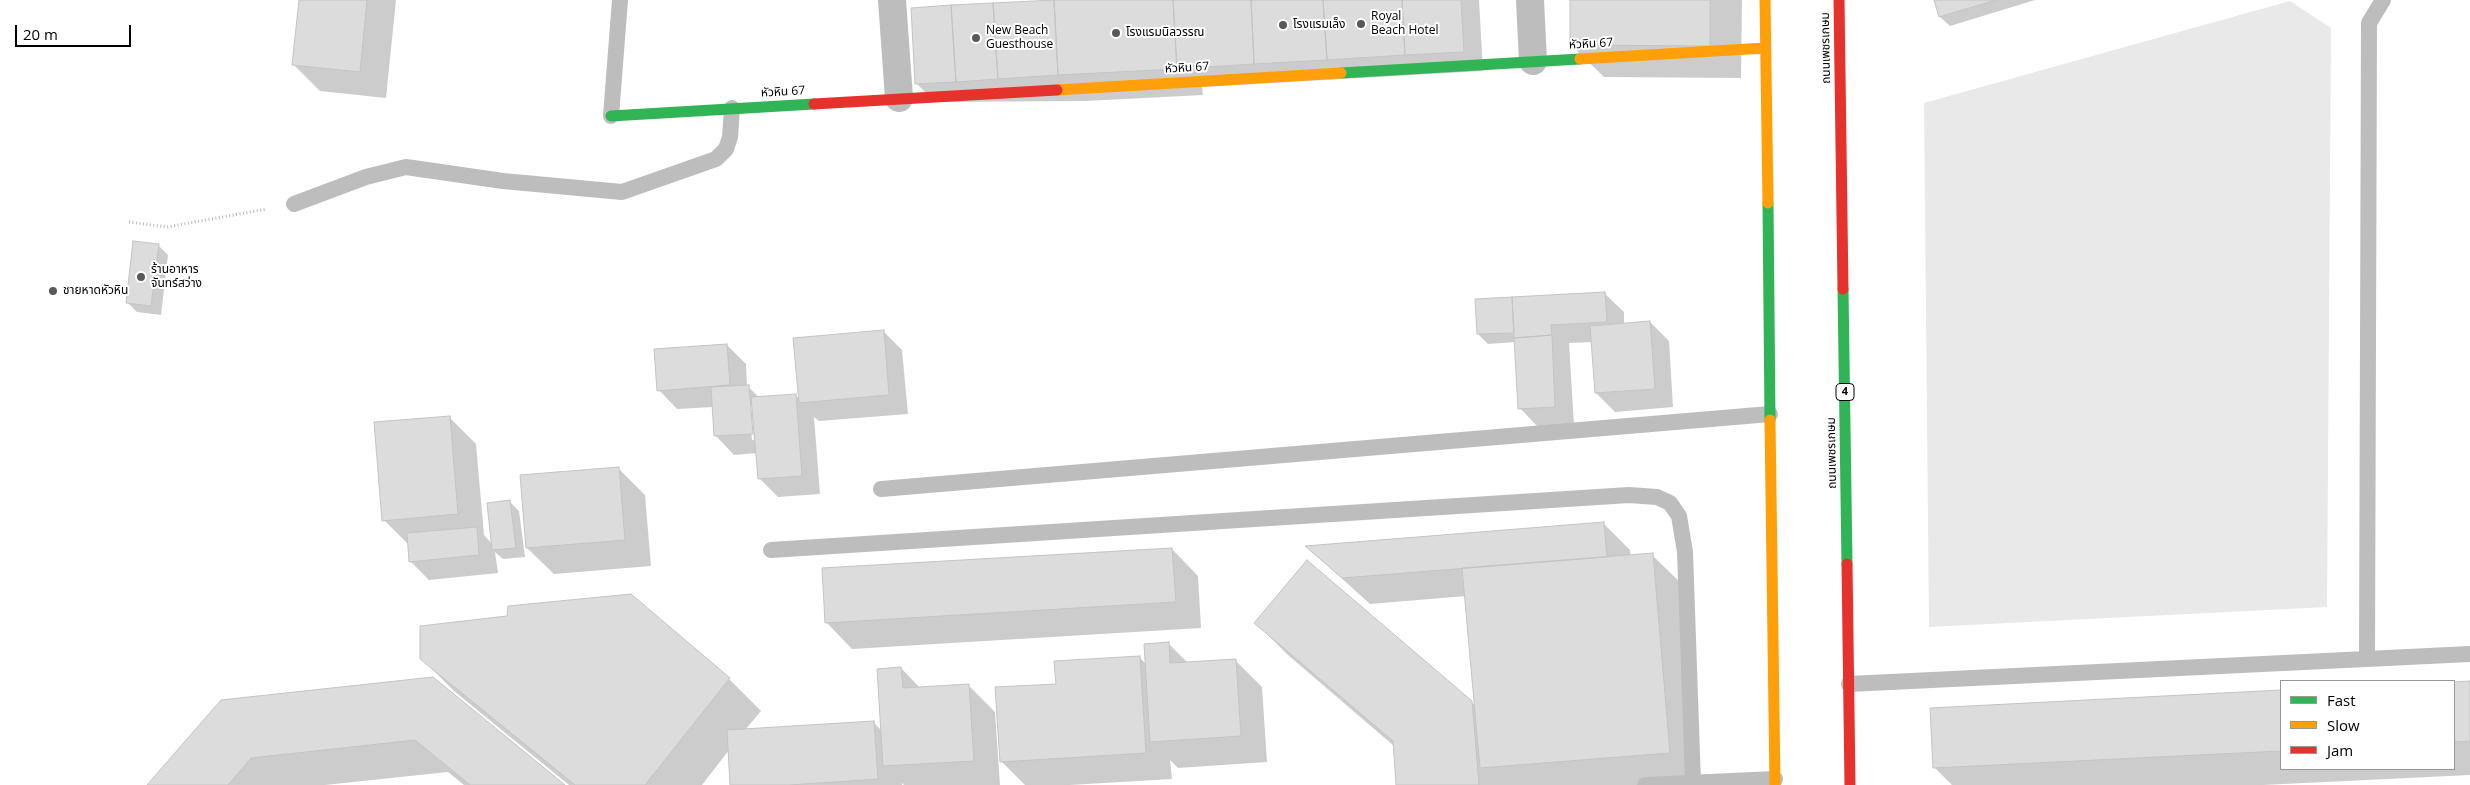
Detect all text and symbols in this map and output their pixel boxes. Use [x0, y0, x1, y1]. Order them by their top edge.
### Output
place label: Royal Beach Hotel [1371, 10, 1438, 38]
street label: ถนนเพชรเกษม [1818, 12, 1834, 84]
scale bar [18, 15, 134, 47]
place label: โรงแรมเล็ง [1293, 18, 1346, 32]
marker: Royal Beach Hotel [1355, 18, 1367, 30]
marker: โรงแรมเล็ง [1277, 19, 1289, 31]
text: 20 m [23, 24, 58, 44]
place label: New Beach Guesthouse [986, 24, 1053, 52]
place label: โรงแรมนิลวรรณ [1126, 26, 1205, 40]
marker: โรงแรมนิลวรรณ [1110, 27, 1122, 39]
marker: New Beach Guesthouse [970, 32, 982, 44]
street label: หัวหิน 67 [1569, 36, 1613, 52]
street label: หัวหิน 67 [1165, 60, 1209, 76]
street label: หัวหิน 67 [761, 84, 805, 100]
place label: ร้านอาหาร จันทร์สว่าง [151, 263, 202, 291]
marker: ร้านอาหาร จันทร์สว่าง [135, 271, 147, 283]
place label: ชายหาดหัวหิน [63, 284, 128, 298]
marker: ชายหาดหัวหิน [47, 285, 59, 297]
road number: 4 [1836, 384, 1854, 401]
street label: ถนนเพชรเกษม [1824, 417, 1840, 489]
legend [2280, 680, 2455, 770]
text: Fast [2327, 690, 2356, 710]
text: Slow [2327, 715, 2360, 735]
text: Jam [2327, 740, 2353, 760]

